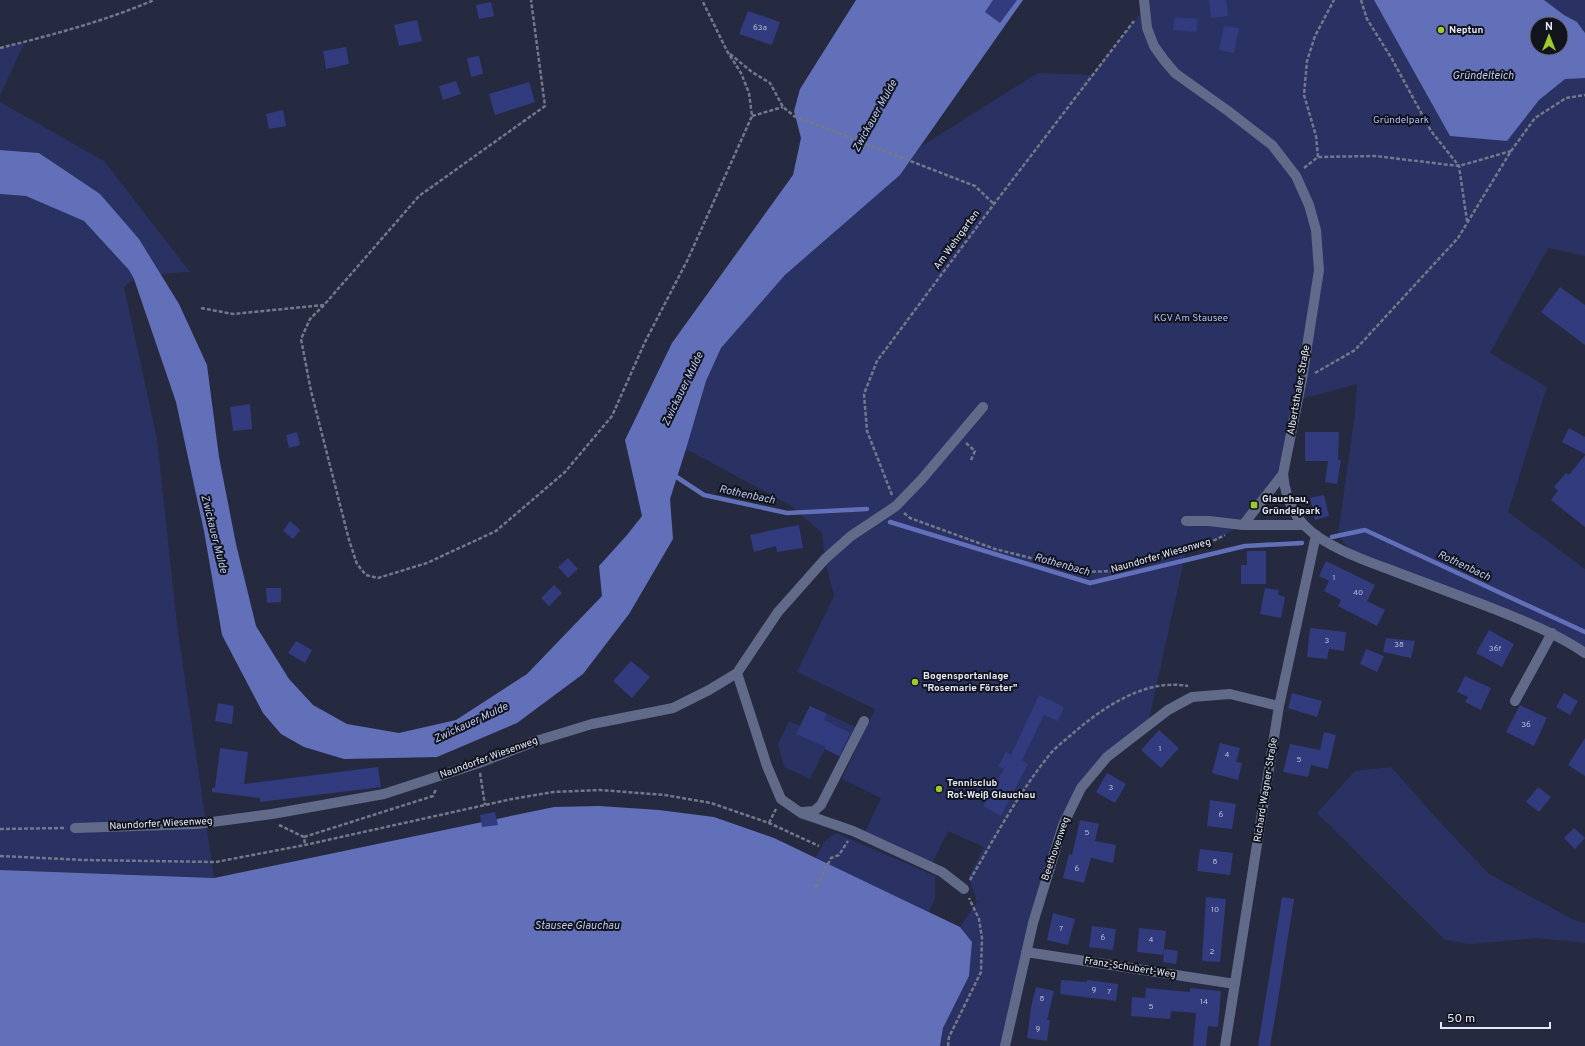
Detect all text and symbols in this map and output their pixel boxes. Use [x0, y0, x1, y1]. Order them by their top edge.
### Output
north arrow [1529, 16, 1569, 56]
text: N [1545, 20, 1553, 34]
house number: 63a [753, 23, 767, 33]
place label: Neptun [1449, 24, 1483, 37]
marker: Neptun [1436, 25, 1446, 35]
water label: Gründelteich [1452, 69, 1514, 83]
water label: Zwickauer Mulde [849, 77, 901, 155]
park label: Gründelpark [1373, 114, 1429, 127]
street label: Am Wehrgarten [931, 208, 983, 272]
park label: KGV Am Stausee [1154, 312, 1228, 325]
street label: Albertsthaler Straße [1285, 344, 1313, 436]
water label: Zwickauer Mulde [659, 349, 707, 428]
water label: Rothenbach [718, 482, 776, 508]
water label: Zwickauer Mulde [197, 493, 231, 575]
place label: Glauchau, Gründelpark [1262, 493, 1321, 518]
marker: Glauchau, Gründelpark [1249, 500, 1259, 510]
street label: Naundorfer Wiesenweg [1110, 536, 1212, 576]
water label: Rothenbach [1435, 548, 1493, 584]
water label: Rothenbach [1033, 550, 1091, 580]
house number: 1 [1333, 573, 1335, 583]
house number: 40 [1353, 588, 1363, 598]
house number: 3 [1325, 636, 1330, 646]
house number: 38 [1394, 640, 1404, 650]
house number: 36f [1489, 644, 1501, 654]
place label: Bogensportanlage "Rosemarie Förster" [923, 670, 1017, 695]
marker: Bogensportanlage "Rosemarie Förster" [910, 677, 920, 687]
water label: Zwickauer Mulde [432, 700, 511, 746]
house number: 36 [1521, 720, 1531, 730]
street label: Naundorfer Wiesenweg [438, 734, 540, 782]
street label: Richard-Wagner-Straße [1251, 737, 1281, 843]
house number: 1 [1159, 744, 1161, 754]
house number: 4 [1225, 750, 1230, 760]
house number: 5 [1297, 755, 1302, 765]
place label: Tennisclub Rot-Weiß Glauchau [947, 777, 1035, 802]
house number: 3 [1109, 783, 1114, 793]
marker: Tennisclub Rot-Weiß Glauchau [934, 784, 944, 794]
house number: 6 [1219, 810, 1224, 820]
street label: Naundorfer Wiesenweg [109, 815, 213, 833]
street label: Beethovenweg [1039, 815, 1073, 883]
house number: 5 [1085, 828, 1090, 838]
house number: 8 [1213, 857, 1218, 867]
house number: 6 [1075, 864, 1080, 874]
house number: 10 [1211, 905, 1219, 915]
water label: Stausee Glauchau [534, 919, 621, 933]
house number: 7 [1059, 924, 1063, 934]
house number: 6 [1101, 933, 1106, 943]
house number: 4 [1149, 935, 1154, 945]
house number: 2 [1210, 947, 1215, 957]
street label: Franz-Schubert-Weg [1083, 954, 1177, 982]
house number: 9 [1092, 985, 1097, 995]
house number: 7 [1107, 987, 1111, 997]
house number: 8 [1040, 994, 1045, 1004]
house number: 14 [1200, 997, 1208, 1007]
house number: 5 [1149, 1002, 1154, 1012]
scale bar [1441, 1004, 1550, 1030]
text: 50 m [1447, 1011, 1475, 1027]
house number: 9 [1036, 1024, 1041, 1034]

